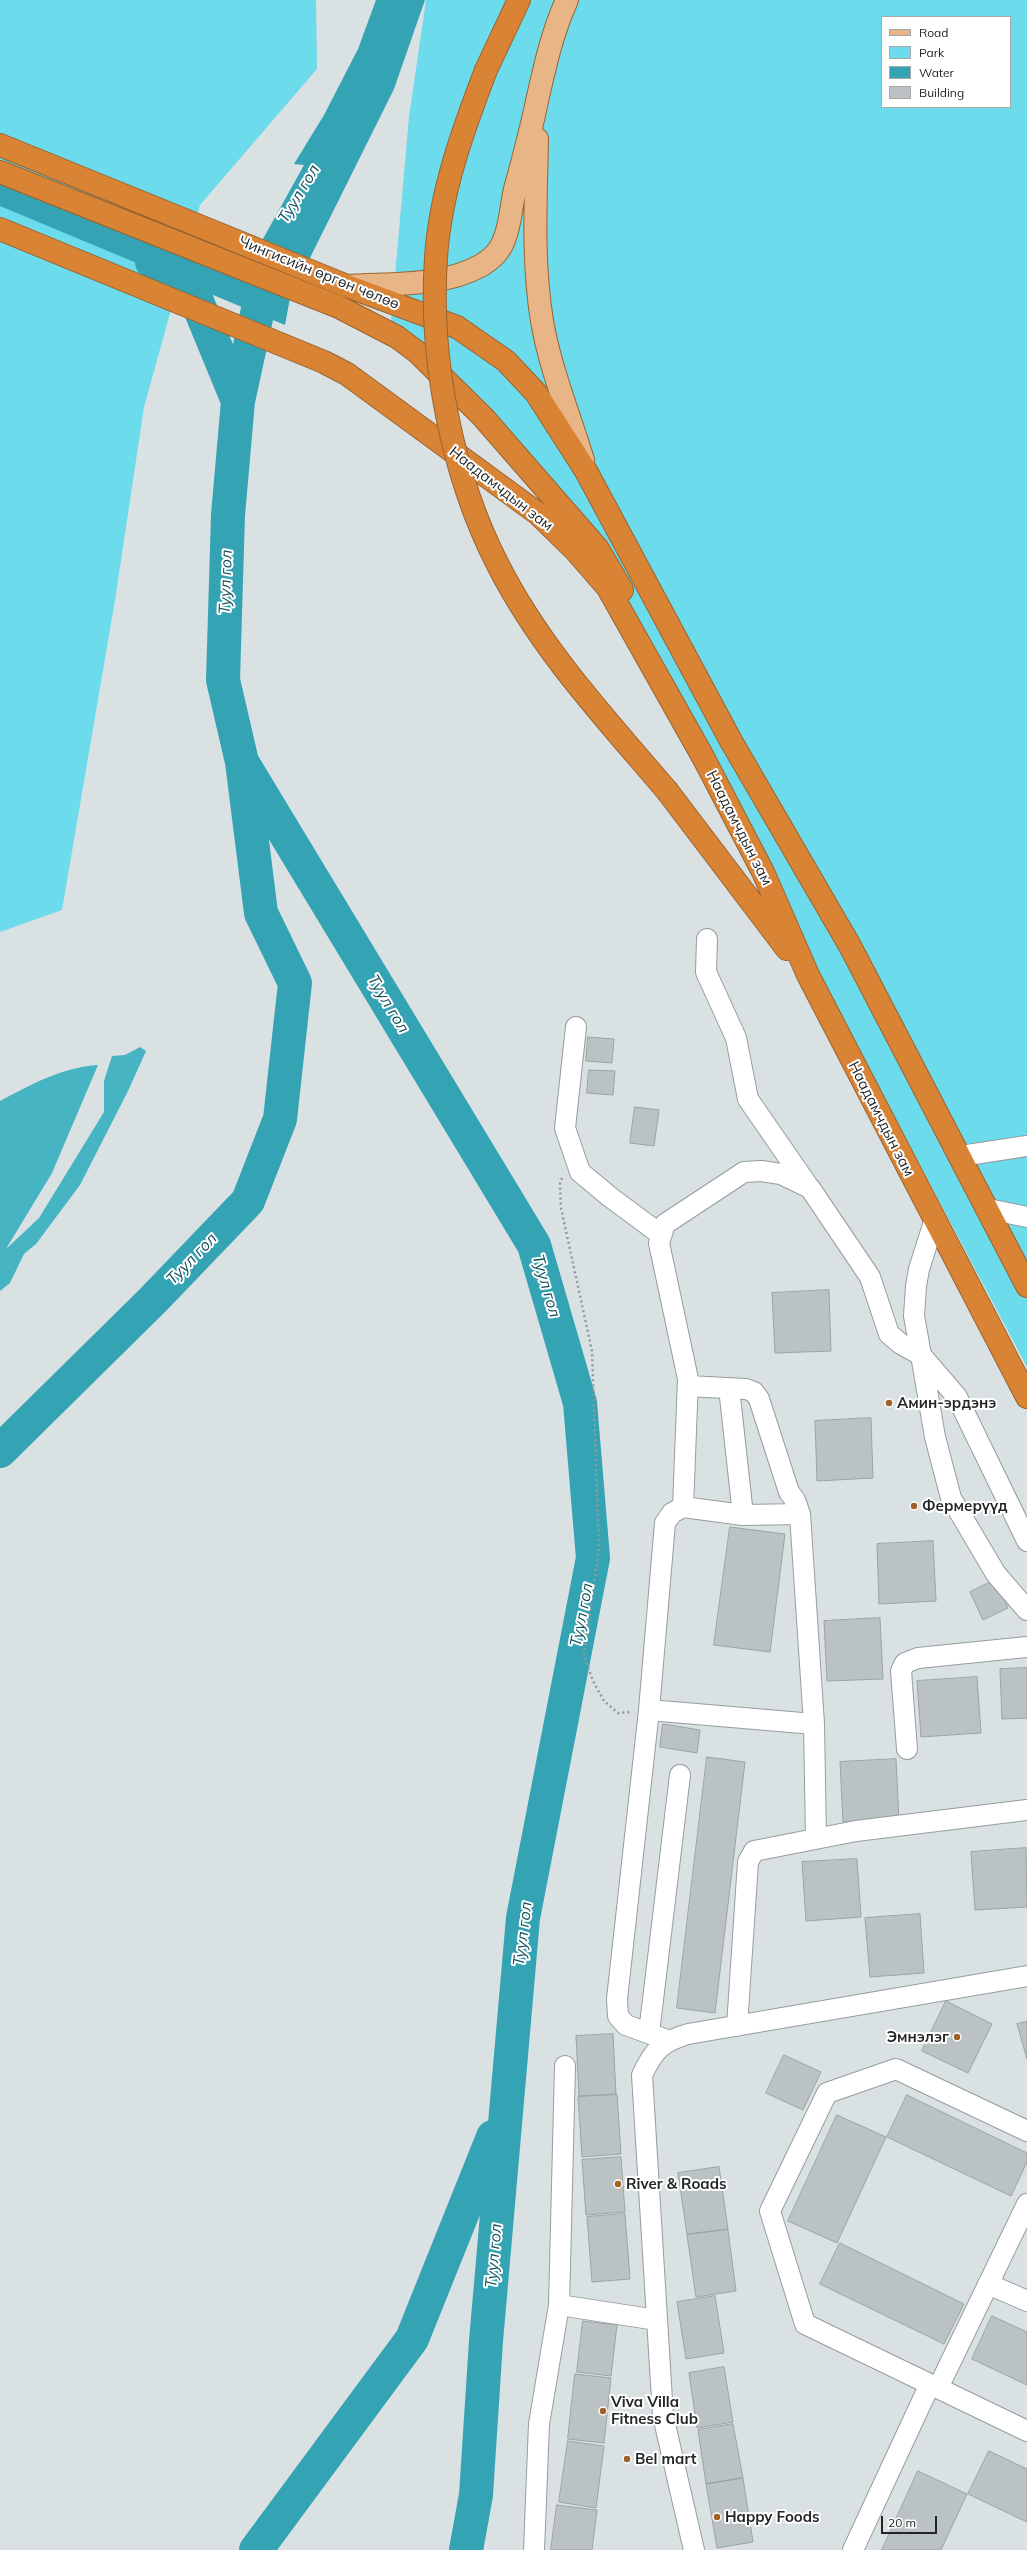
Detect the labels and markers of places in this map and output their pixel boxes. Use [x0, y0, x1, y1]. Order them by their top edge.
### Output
place label: Амин-эрдэнэ [897, 1394, 996, 1412]
marker: Амин-эрдэнэ [884, 1398, 894, 1408]
place label: Фермерүүд [922, 1497, 1008, 1515]
marker: Фермерүүд [909, 1501, 919, 1511]
place label: Эмнэлэг [887, 2028, 949, 2046]
marker: Эмнэлэг [952, 2032, 962, 2042]
place label: River & Roads [626, 2175, 726, 2193]
marker: River & Roads [613, 2179, 623, 2189]
place label: Viva Villa Fitness Club [611, 2393, 698, 2428]
marker: Viva Villa Fitness Club [598, 2406, 608, 2416]
place label: Bel mart [635, 2450, 696, 2468]
marker: Bel mart [622, 2454, 632, 2464]
place label: Happy Foods [725, 2508, 819, 2526]
marker: Happy Foods [712, 2512, 722, 2522]

